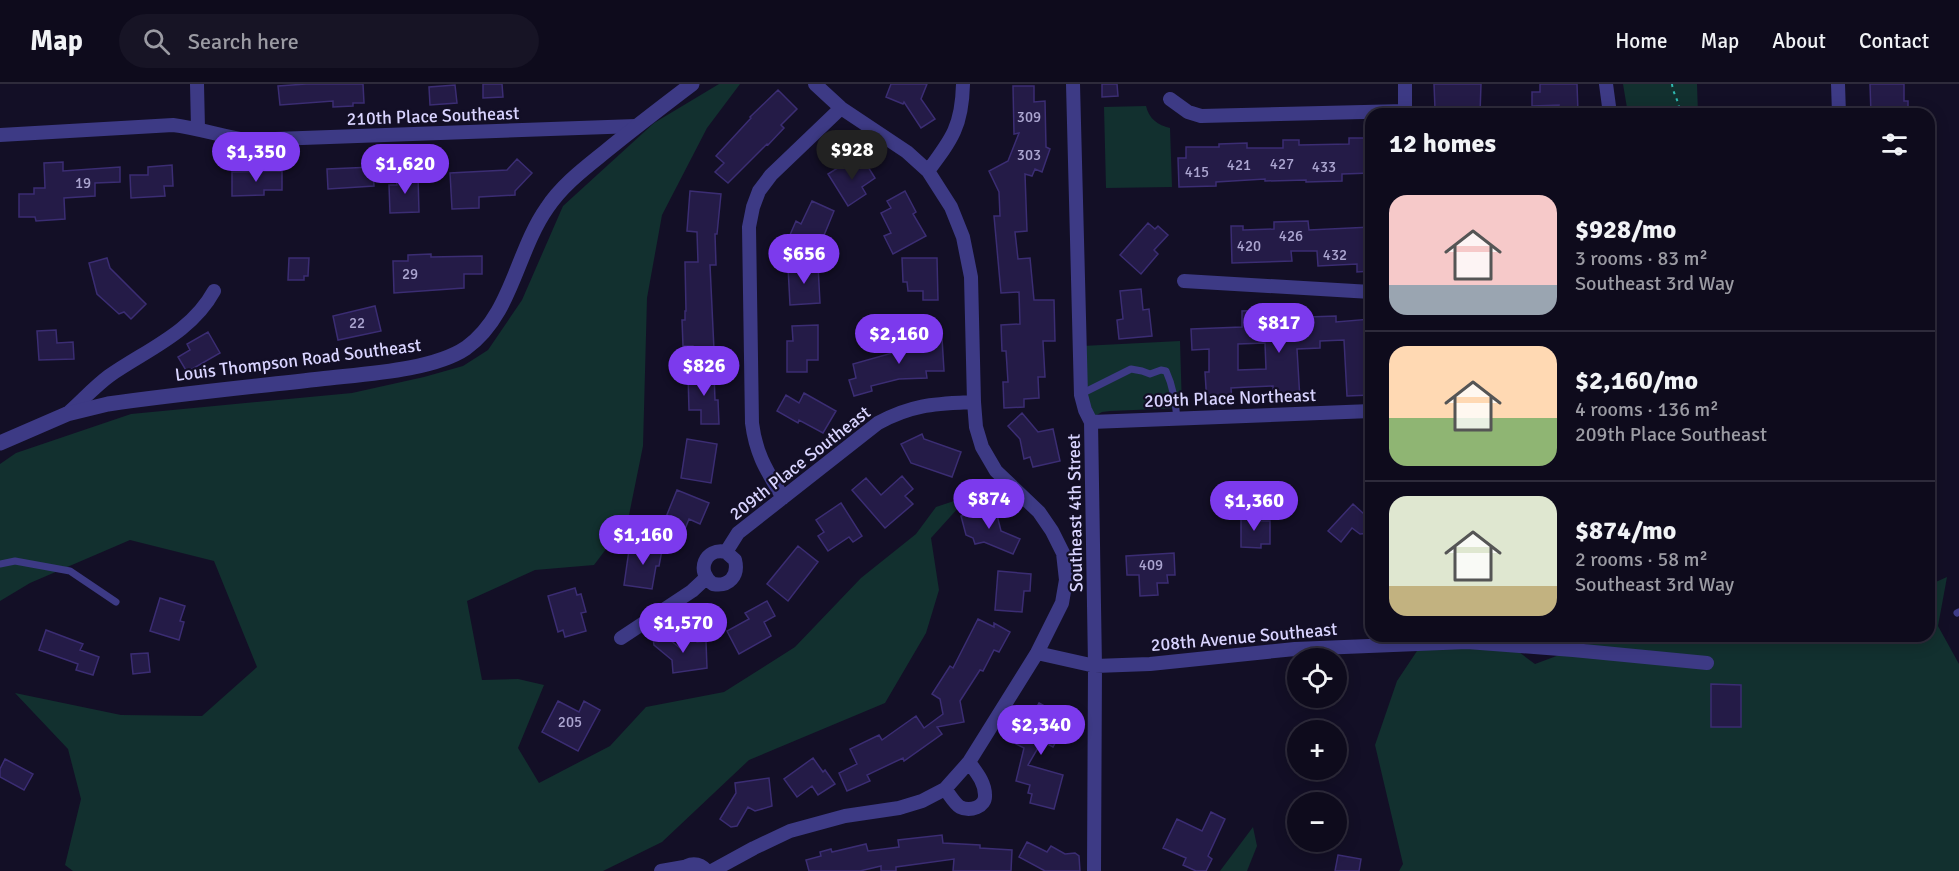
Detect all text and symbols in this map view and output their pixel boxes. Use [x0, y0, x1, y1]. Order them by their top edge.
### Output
search box [119, 14, 539, 68]
text: Map [30, 24, 83, 58]
icon: search [140, 25, 173, 58]
text: Search here [188, 28, 299, 55]
text: Home [1615, 28, 1668, 54]
text: Map [1701, 28, 1739, 54]
text: About [1772, 28, 1826, 54]
text: Contact [1859, 28, 1929, 54]
street label: 210th Place Southeast [346, 102, 520, 130]
house number: 309 [1017, 108, 1041, 126]
text: 12 homes [1389, 128, 1496, 160]
icon: filters [1878, 128, 1911, 161]
pin: $928 [816, 130, 888, 181]
pin: $1,350 [207, 132, 305, 183]
text: $928 [830, 137, 874, 162]
text: $1,350 [226, 139, 286, 164]
pin: $1,620 [356, 144, 454, 195]
house number: 303 [1017, 146, 1041, 164]
text: $1,620 [375, 151, 435, 176]
house number: 427 [1270, 155, 1294, 173]
house number: 421 [1227, 156, 1251, 174]
house number: 433 [1312, 158, 1336, 176]
house number: 415 [1185, 163, 1209, 181]
house number: 19 [75, 174, 91, 192]
text: $928/mo [1575, 214, 1676, 246]
icon: home [1437, 219, 1509, 291]
house number: 426 [1279, 227, 1303, 245]
pin: $656 [768, 234, 840, 285]
house number: 420 [1237, 237, 1261, 255]
text: $656 [782, 241, 826, 266]
house number: 432 [1323, 246, 1347, 264]
text: 3 rooms · 83 m² [1575, 246, 1708, 271]
house number: 29 [402, 265, 418, 283]
text: Southeast 3rd Way [1575, 271, 1734, 296]
pin: $817 [1243, 303, 1315, 354]
text: $817 [1257, 310, 1301, 335]
house number: 22 [349, 314, 365, 332]
pin: $2,160 [850, 314, 948, 365]
text: $2,160 [869, 321, 929, 346]
street label: Louis Thompson Road Southeast [174, 334, 422, 386]
pin: $826 [668, 346, 740, 397]
text: $826 [682, 353, 726, 378]
text: $2,160/mo [1575, 365, 1698, 397]
icon: home [1437, 370, 1509, 442]
street label: 209th Place Northeast [1144, 384, 1316, 412]
text: 4 rooms · 136 m² [1575, 397, 1719, 422]
street label: 209th Place Southeast [725, 401, 875, 525]
text: 209th Place Southeast [1575, 422, 1767, 447]
street label: Southeast 4th Street [1063, 434, 1087, 592]
pin: $874 [953, 479, 1025, 530]
pin: $1,360 [1205, 481, 1303, 532]
text: $874 [967, 486, 1011, 511]
text: $1,360 [1224, 488, 1284, 513]
pin: $1,160 [594, 515, 692, 566]
text: $874/mo [1575, 515, 1676, 547]
icon: home [1437, 520, 1509, 592]
text: $1,160 [613, 522, 673, 547]
text: 2 rooms · 58 m² [1575, 547, 1708, 572]
house number: 409 [1139, 556, 1163, 574]
text: Southeast 3rd Way [1575, 572, 1734, 597]
pin: $1,570 [634, 603, 732, 654]
text: $1,570 [653, 610, 713, 635]
street label: 208th Avenue Southeast [1150, 618, 1338, 656]
map controls [1287, 648, 1347, 852]
button: locate [1287, 648, 1347, 708]
pin: $2,340 [992, 705, 1090, 756]
text: $2,340 [1011, 712, 1071, 737]
house number: 205 [558, 713, 582, 731]
button: + [1287, 720, 1347, 780]
button: − [1287, 792, 1347, 852]

